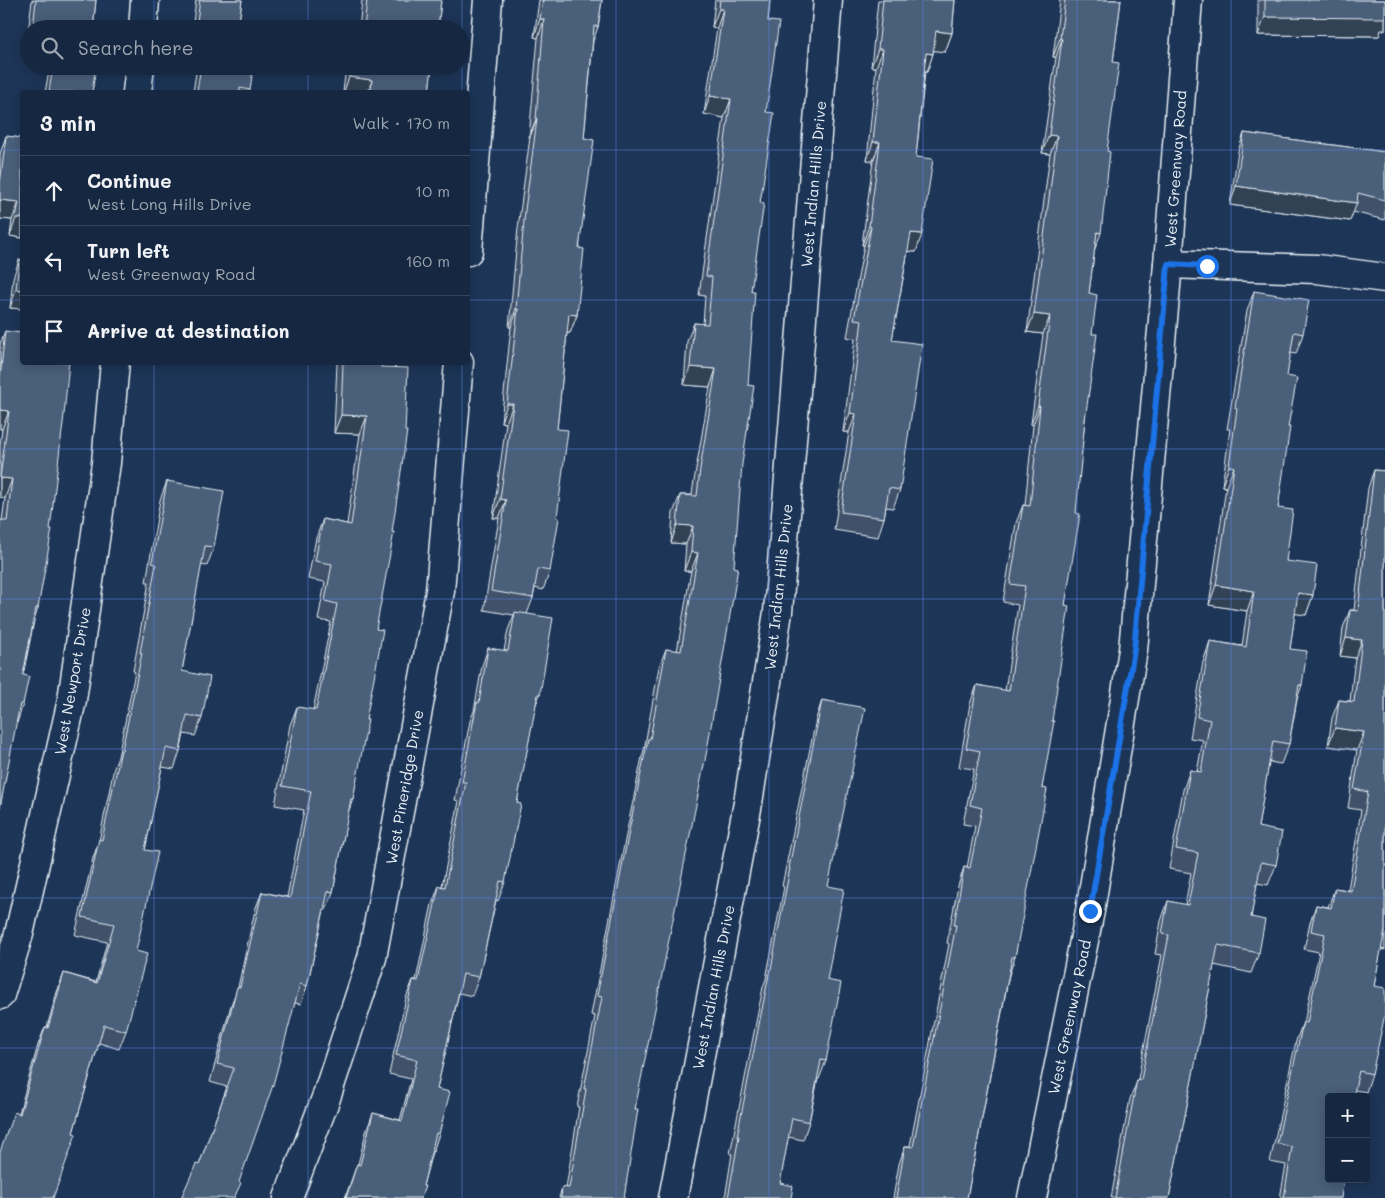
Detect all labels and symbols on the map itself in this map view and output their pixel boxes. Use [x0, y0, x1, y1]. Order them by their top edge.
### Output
street label: West Greenway Road [1160, 90, 1190, 248]
street label: West Indian Hills Drive [796, 100, 830, 268]
route start [1196, 255, 1219, 278]
street label: West Indian Hills Drive [759, 503, 797, 671]
street label: West Newport Drive [49, 605, 95, 757]
street label: West Pineridge Drive [381, 708, 427, 866]
route end [1079, 900, 1102, 923]
street label: West Indian Hills Drive [687, 903, 739, 1071]
street label: West Greenway Road [1043, 938, 1095, 1096]

